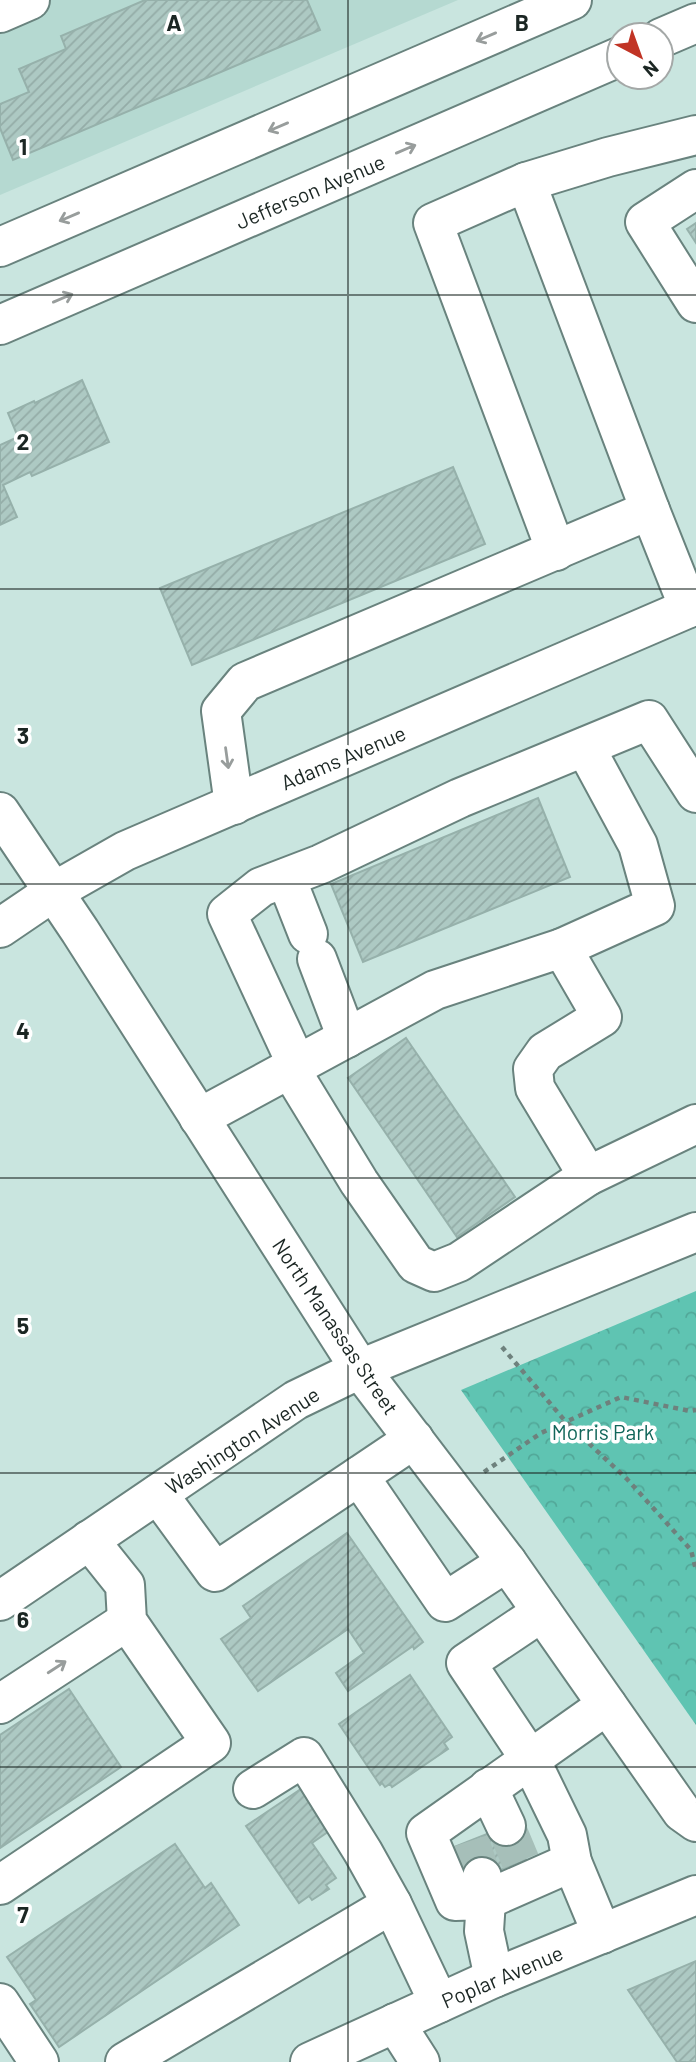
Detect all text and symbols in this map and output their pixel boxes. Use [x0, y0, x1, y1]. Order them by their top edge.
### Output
text: A [166, 8, 182, 36]
text: B [515, 8, 529, 36]
north arrow [605, 21, 675, 91]
one-way arrow [476, 31, 498, 44]
text: N [639, 56, 664, 82]
one-way arrow [267, 122, 289, 135]
text: 1 [19, 132, 27, 160]
one-way arrow [395, 142, 417, 155]
street label: Jefferson Avenue [232, 148, 388, 234]
one-way arrow [58, 211, 80, 224]
one-way arrow [51, 290, 73, 303]
text: 2 [17, 427, 29, 455]
street label: Adams Avenue [277, 719, 409, 795]
text: 3 [17, 721, 29, 749]
one-way arrow [221, 746, 234, 769]
text: 4 [16, 1016, 30, 1044]
street label: North Manassas Street [268, 1233, 404, 1419]
text: 5 [17, 1311, 29, 1339]
street label: Washington Avenue [160, 1381, 324, 1499]
park label: Morris Park [552, 1419, 654, 1444]
text: 6 [17, 1605, 29, 1633]
one-way arrow [47, 1660, 66, 1674]
text: 7 [17, 1900, 29, 1928]
street label: Poplar Avenue [438, 1939, 566, 2013]

